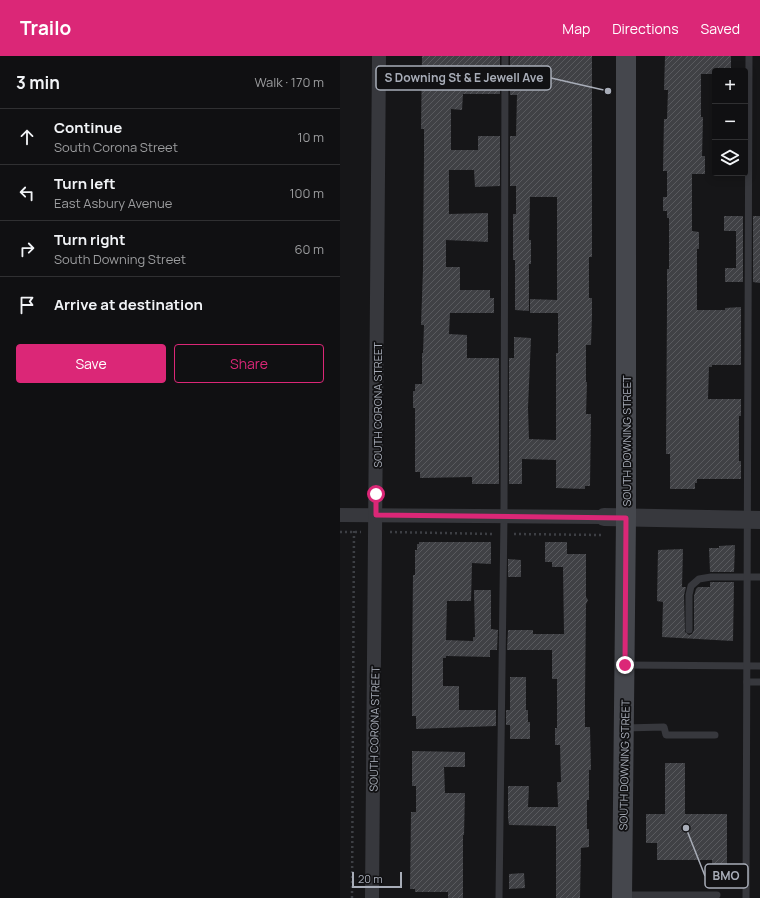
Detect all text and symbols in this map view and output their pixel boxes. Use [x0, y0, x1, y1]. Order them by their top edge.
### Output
text: Trailo [20, 15, 71, 41]
text: Map [562, 19, 590, 38]
text: Directions [612, 19, 679, 38]
text: Saved [701, 19, 740, 38]
callout: S Downing St & E Jewell Ave [376, 66, 551, 90]
map controls [712, 68, 748, 176]
button: + [712, 68, 748, 104]
text: S Downing St & E Jewell Ave [385, 69, 543, 86]
text: 3 min [16, 71, 60, 94]
text: Walk · 170 m [254, 73, 324, 91]
button: − [712, 104, 748, 140]
text: Continue [54, 117, 122, 138]
icon: ahead [16, 126, 38, 148]
text: 10 m [297, 128, 324, 146]
text: South Corona Street [54, 138, 178, 156]
button: layers [712, 140, 748, 176]
text: Turn left [54, 173, 116, 194]
icon: left [16, 182, 38, 204]
text: 100 m [289, 184, 324, 202]
text: East Asbury Avenue [54, 194, 172, 212]
text: Turn right [54, 229, 125, 250]
icon: right [16, 238, 38, 260]
text: 60 m [294, 240, 324, 258]
text: South Downing Street [54, 250, 186, 268]
icon: arrive [16, 294, 38, 316]
text: Arrive at destination [54, 294, 203, 315]
street label: SOUTH CORONA STREET [370, 342, 385, 468]
button: Save [16, 344, 166, 383]
button: Share [174, 344, 324, 383]
street label: SOUTH DOWNING STREET [619, 375, 634, 507]
route start [367, 485, 385, 503]
route end [616, 656, 634, 674]
street label: SOUTH CORONA STREET [365, 666, 383, 792]
street label: SOUTH DOWNING STREET [615, 699, 633, 831]
callout: BMO [705, 864, 748, 888]
text: BMO [713, 867, 739, 884]
scale bar [352, 870, 402, 889]
text: 20 m [358, 871, 383, 886]

